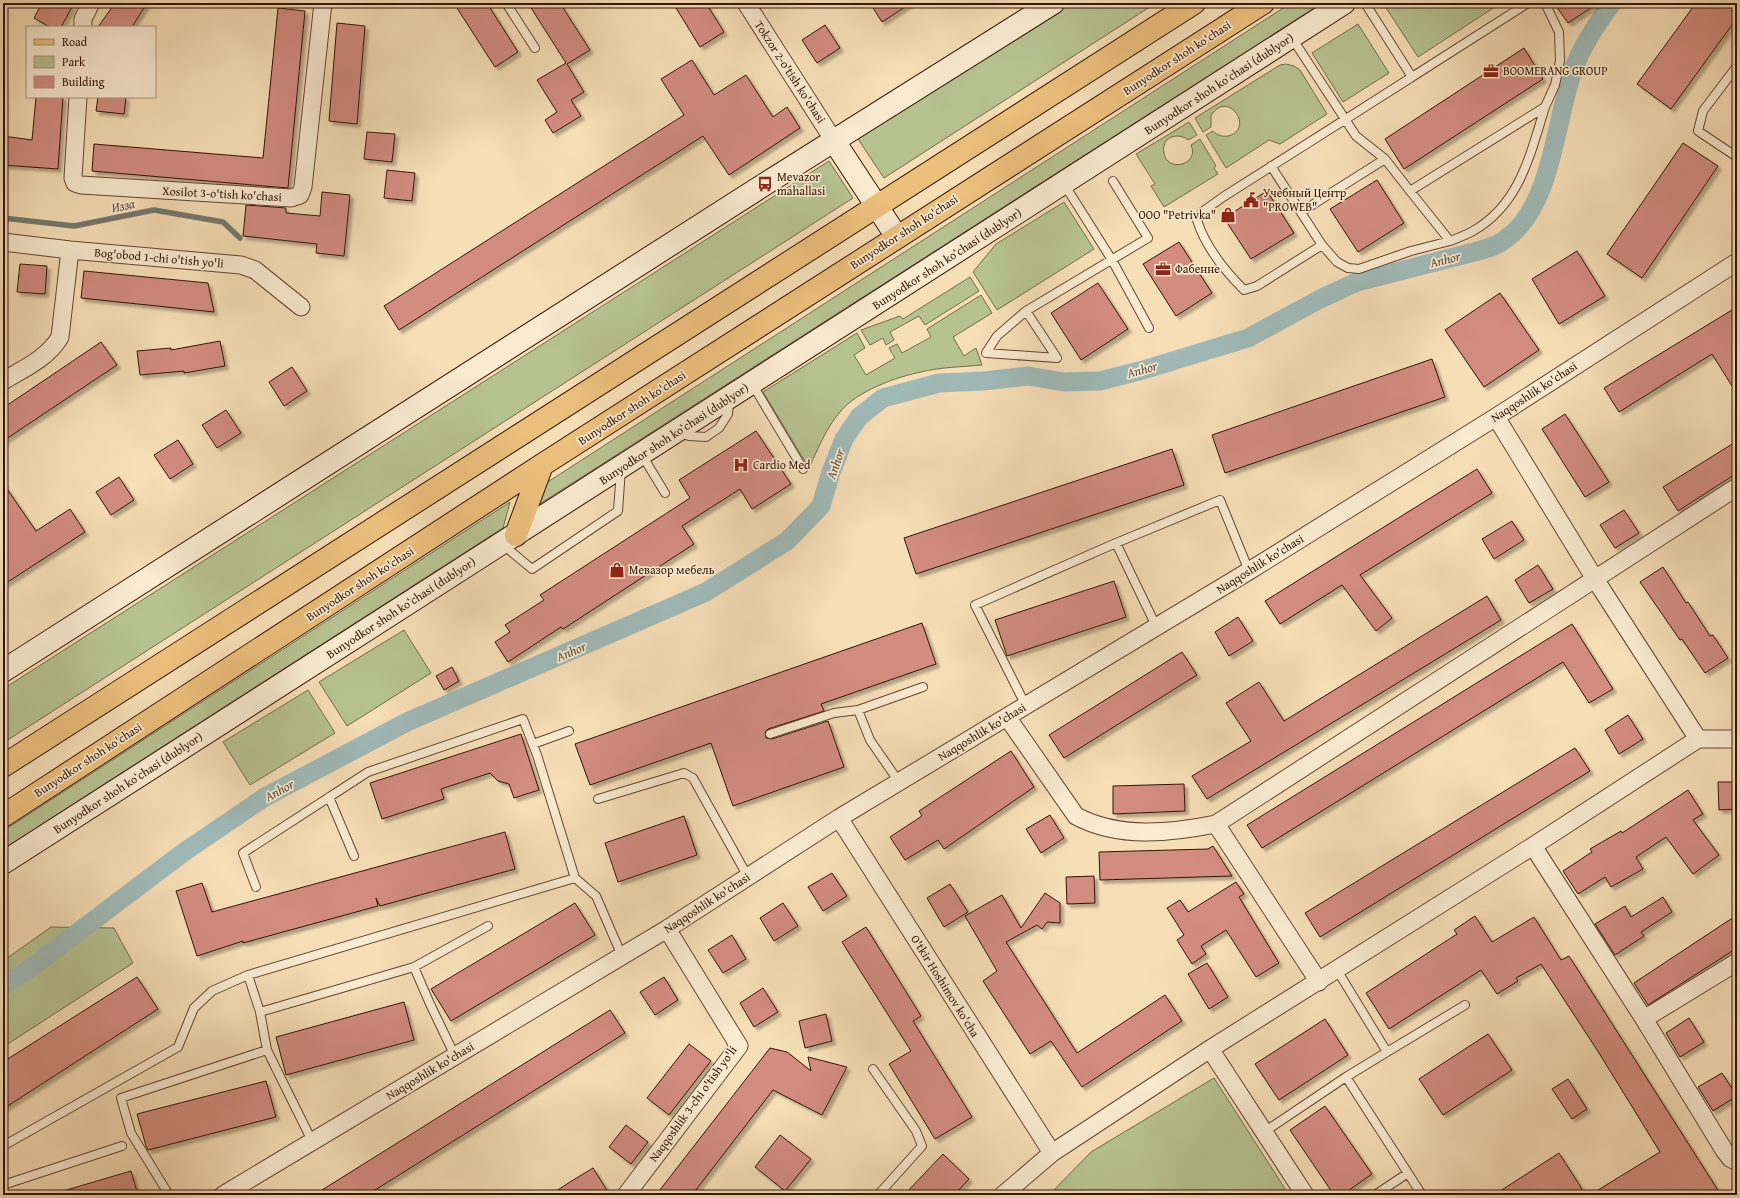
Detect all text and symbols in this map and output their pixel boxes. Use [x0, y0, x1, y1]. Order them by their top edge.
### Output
street label: Bunyodkor shoh ko'chasi [1119, 16, 1235, 99]
street label: Tokzor 2-o'tish ko'chasi [751, 17, 830, 127]
legend [26, 26, 156, 98]
street label: Bunyodkor shoh koʻchasi (dublyor) [1141, 29, 1297, 138]
text: Road [62, 33, 88, 50]
text: Park [62, 53, 86, 70]
office icon: BOOMERANG GROUP [1482, 62, 1500, 80]
place label: BOOMERANG GROUP [1503, 62, 1608, 79]
text: Building [62, 73, 105, 90]
place label: Mevazor mahallasi [777, 168, 826, 199]
bus stop icon: Mevazor mahallasi [756, 175, 774, 193]
street label: Xosilot 3-o'tish ko'chasi [162, 182, 283, 205]
place label: Учебный Центр "PROWEB" [1263, 184, 1347, 215]
street label: Bunyodkor shoh ko'chasi [846, 190, 962, 273]
public building icon: Учебный Центр "PROWEB" [1242, 191, 1260, 209]
water label: Изза [110, 194, 136, 217]
street label: Bunyodkor shoh koʻchasi (dublyor) [869, 204, 1025, 313]
place label: ООО "Petrivka" [1139, 206, 1216, 223]
shop icon: ООО "Petrivka" [1219, 206, 1237, 224]
street label: Bog'obod 1-chi o'tish yo'li [94, 243, 225, 272]
water label: Anhor [1427, 246, 1464, 273]
office icon: Фабенне [1154, 260, 1172, 278]
place label: Фабенне [1175, 260, 1220, 277]
water label: Anhor [1124, 356, 1161, 383]
street label: Naqqoshlik ko'chasi [1487, 357, 1581, 426]
street label: Bunyodkor shoh ko'chasi [574, 366, 690, 449]
street label: Bunyodkor shoh koʻchasi (dublyor) [596, 379, 752, 488]
water label: Anhor [821, 445, 850, 483]
hospital icon: Cardio Med [732, 456, 750, 474]
place label: Cardio Med [753, 456, 811, 473]
street label: Naqqoshlik ko'chasi [1213, 530, 1307, 597]
street label: Bunyodkor shoh ko'chasi [302, 542, 418, 625]
street label: Bunyodkor shoh koʻchasi (dublyor) [323, 553, 479, 662]
shop icon: Мевазор мебель [608, 561, 626, 579]
place label: Мевазор мебель [629, 561, 715, 578]
water label: Anhor [552, 636, 590, 667]
street label: Naqqoshlik ko'chasi [935, 698, 1030, 765]
street label: Bunyodkor shoh ko'chasi [30, 718, 146, 801]
street label: Bunyodkor shoh koʻchasi (dublyor) [50, 728, 206, 837]
water label: Anhor [260, 774, 298, 807]
street label: Naqqoshlik ko'chasi [660, 868, 754, 937]
street label: O'tkir Hoshimov ko'cha [907, 931, 984, 1040]
street label: Naqqoshlik ko'chasi [383, 1037, 478, 1104]
street label: Naqqoshlik 3-chi o'tish yo'li [645, 1042, 741, 1165]

